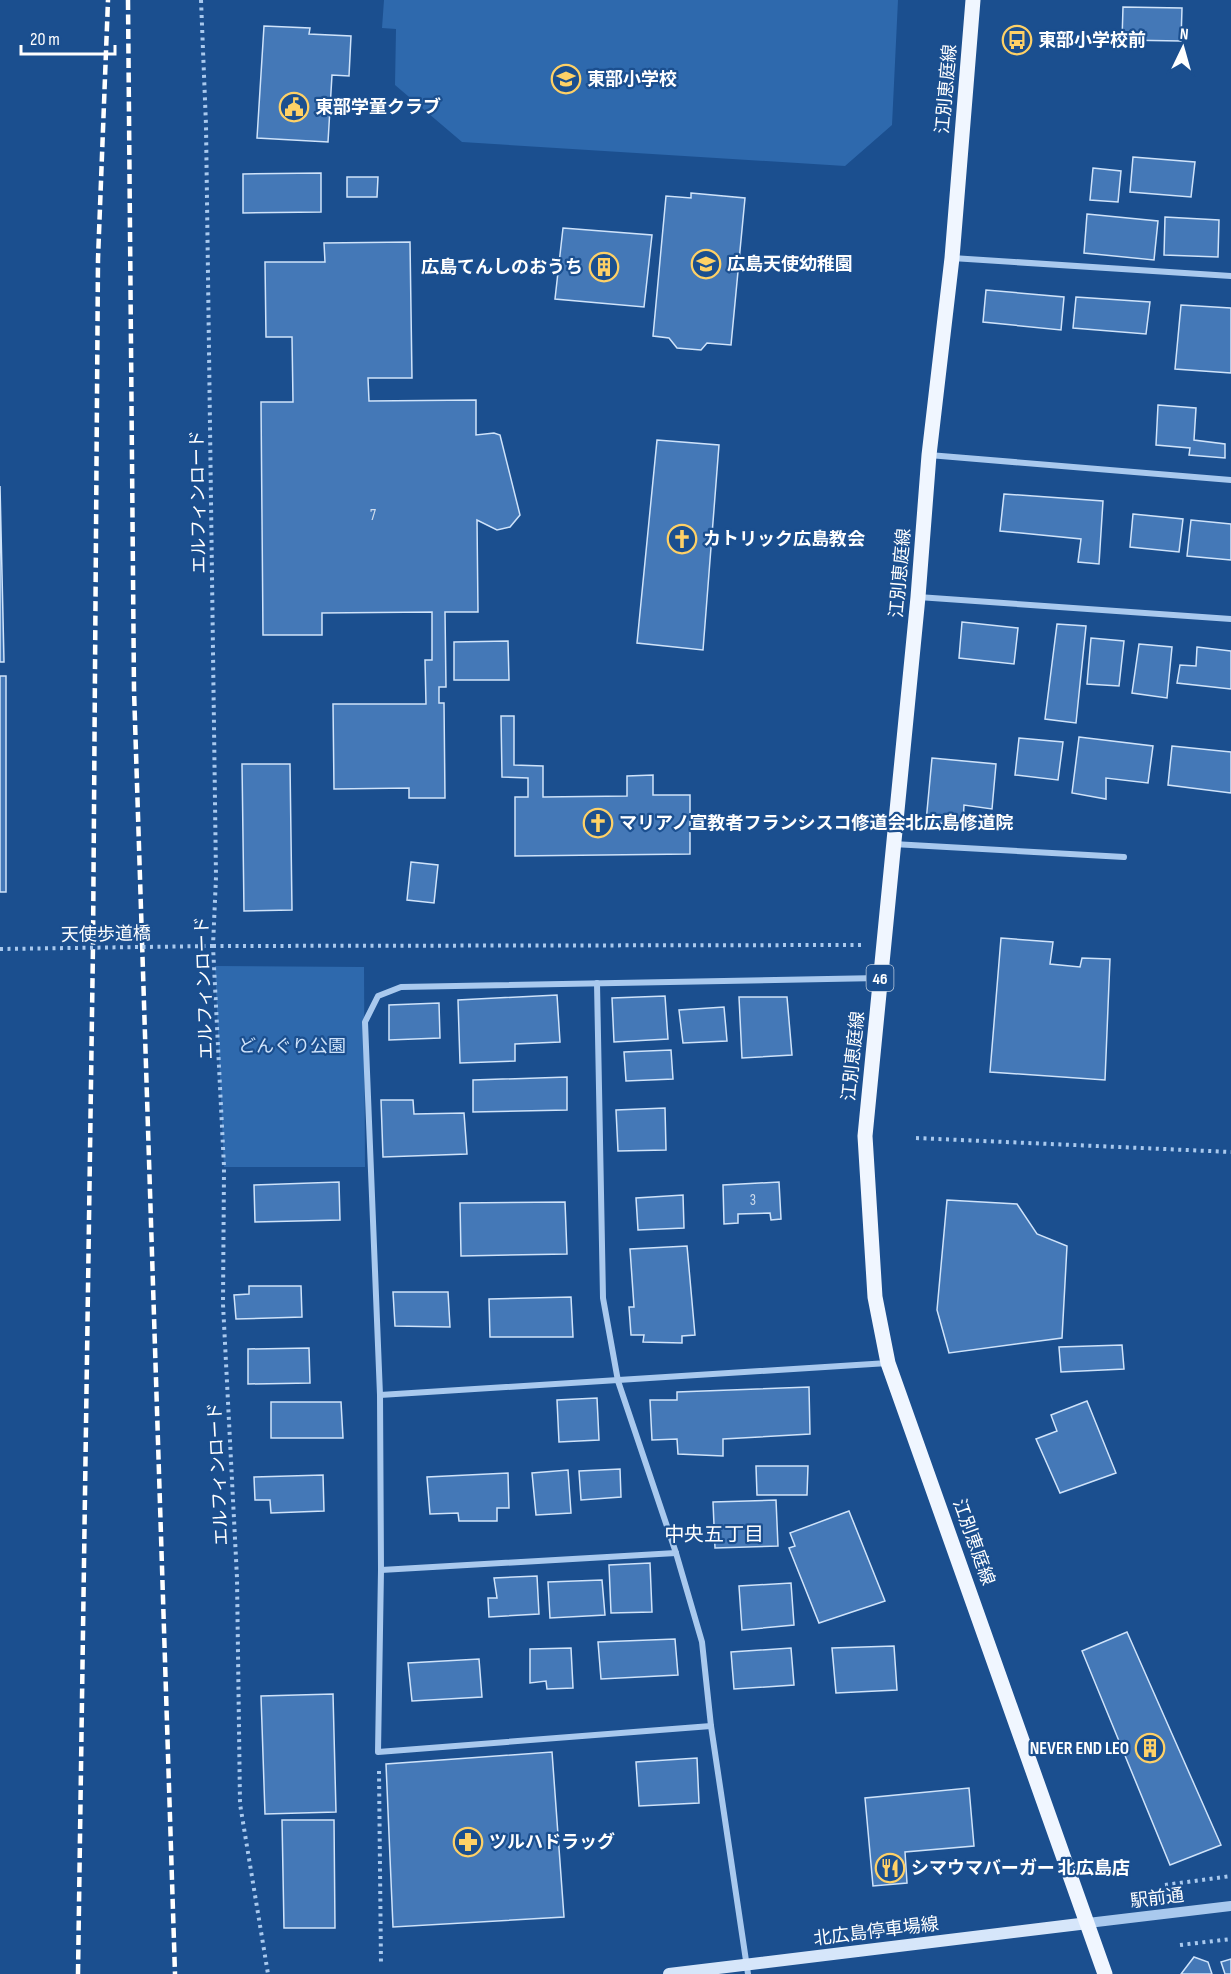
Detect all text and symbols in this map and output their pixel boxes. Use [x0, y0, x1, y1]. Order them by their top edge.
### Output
scale bar [21, 18, 116, 56]
north arrow [1153, 18, 1213, 78]
bus stop icon: 東部小学校前 [1001, 24, 1033, 56]
text: N [1179, 25, 1189, 44]
text: 20 m [30, 29, 60, 50]
place label: 東部小学校前 [1038, 30, 1146, 51]
street label: 江別恵庭線 [932, 43, 961, 135]
school or university icon: 東部小学校 [550, 63, 582, 95]
place label: 東部小学校 [587, 69, 677, 90]
public building icon: 東部学童クラブ [278, 91, 310, 123]
place label: 東部学童クラブ [315, 97, 441, 118]
school or university icon: 広島天使幼稚園 [690, 248, 722, 280]
building icon: 広島てんしのおうち [588, 251, 620, 283]
place label: 広島天使幼稚園 [727, 254, 853, 275]
place label: 広島てんしのおうち [421, 257, 583, 278]
street label: エルフィンロード [187, 430, 210, 574]
house number: 7 [370, 506, 376, 525]
church icon: カトリック広島教会 [666, 523, 698, 555]
street label: 江別恵庭線 [886, 527, 915, 619]
place label: カトリック広島教会 [703, 529, 865, 550]
church icon: マリアノ宣教者フランシスコ修道会北広島修道院 [582, 807, 614, 839]
place label: マリアノ宣教者フランシスコ修道会北広島修道院 [619, 813, 1013, 834]
street label: エルフィンロード [191, 916, 217, 1060]
street label: 天使歩道橋 [61, 923, 151, 946]
road number: 46 [866, 965, 894, 991]
street label: 江別恵庭線 [838, 1010, 869, 1102]
park label: どんぐり公園 [238, 1036, 346, 1057]
house number: 3 [750, 1191, 756, 1210]
street label: エルフィンロード [204, 1402, 233, 1546]
street label: 江別恵庭線 [948, 1496, 999, 1588]
district label: 中央五丁目 [664, 1523, 764, 1547]
building icon: NEVER END LEO [1134, 1732, 1166, 1764]
place label: NEVER END LEO [1030, 1738, 1129, 1759]
pharmacy icon: ツルハドラッグ [452, 1826, 484, 1858]
place label: ツルハドラッグ [489, 1832, 615, 1853]
restaurant icon: シマウマバーガー 北広島店 [874, 1852, 906, 1884]
place label: シマウマバーガー 北広島店 [911, 1858, 1130, 1879]
street label: 駅前通 [1129, 1885, 1185, 1912]
street label: 北広島停車場線 [812, 1913, 940, 1950]

